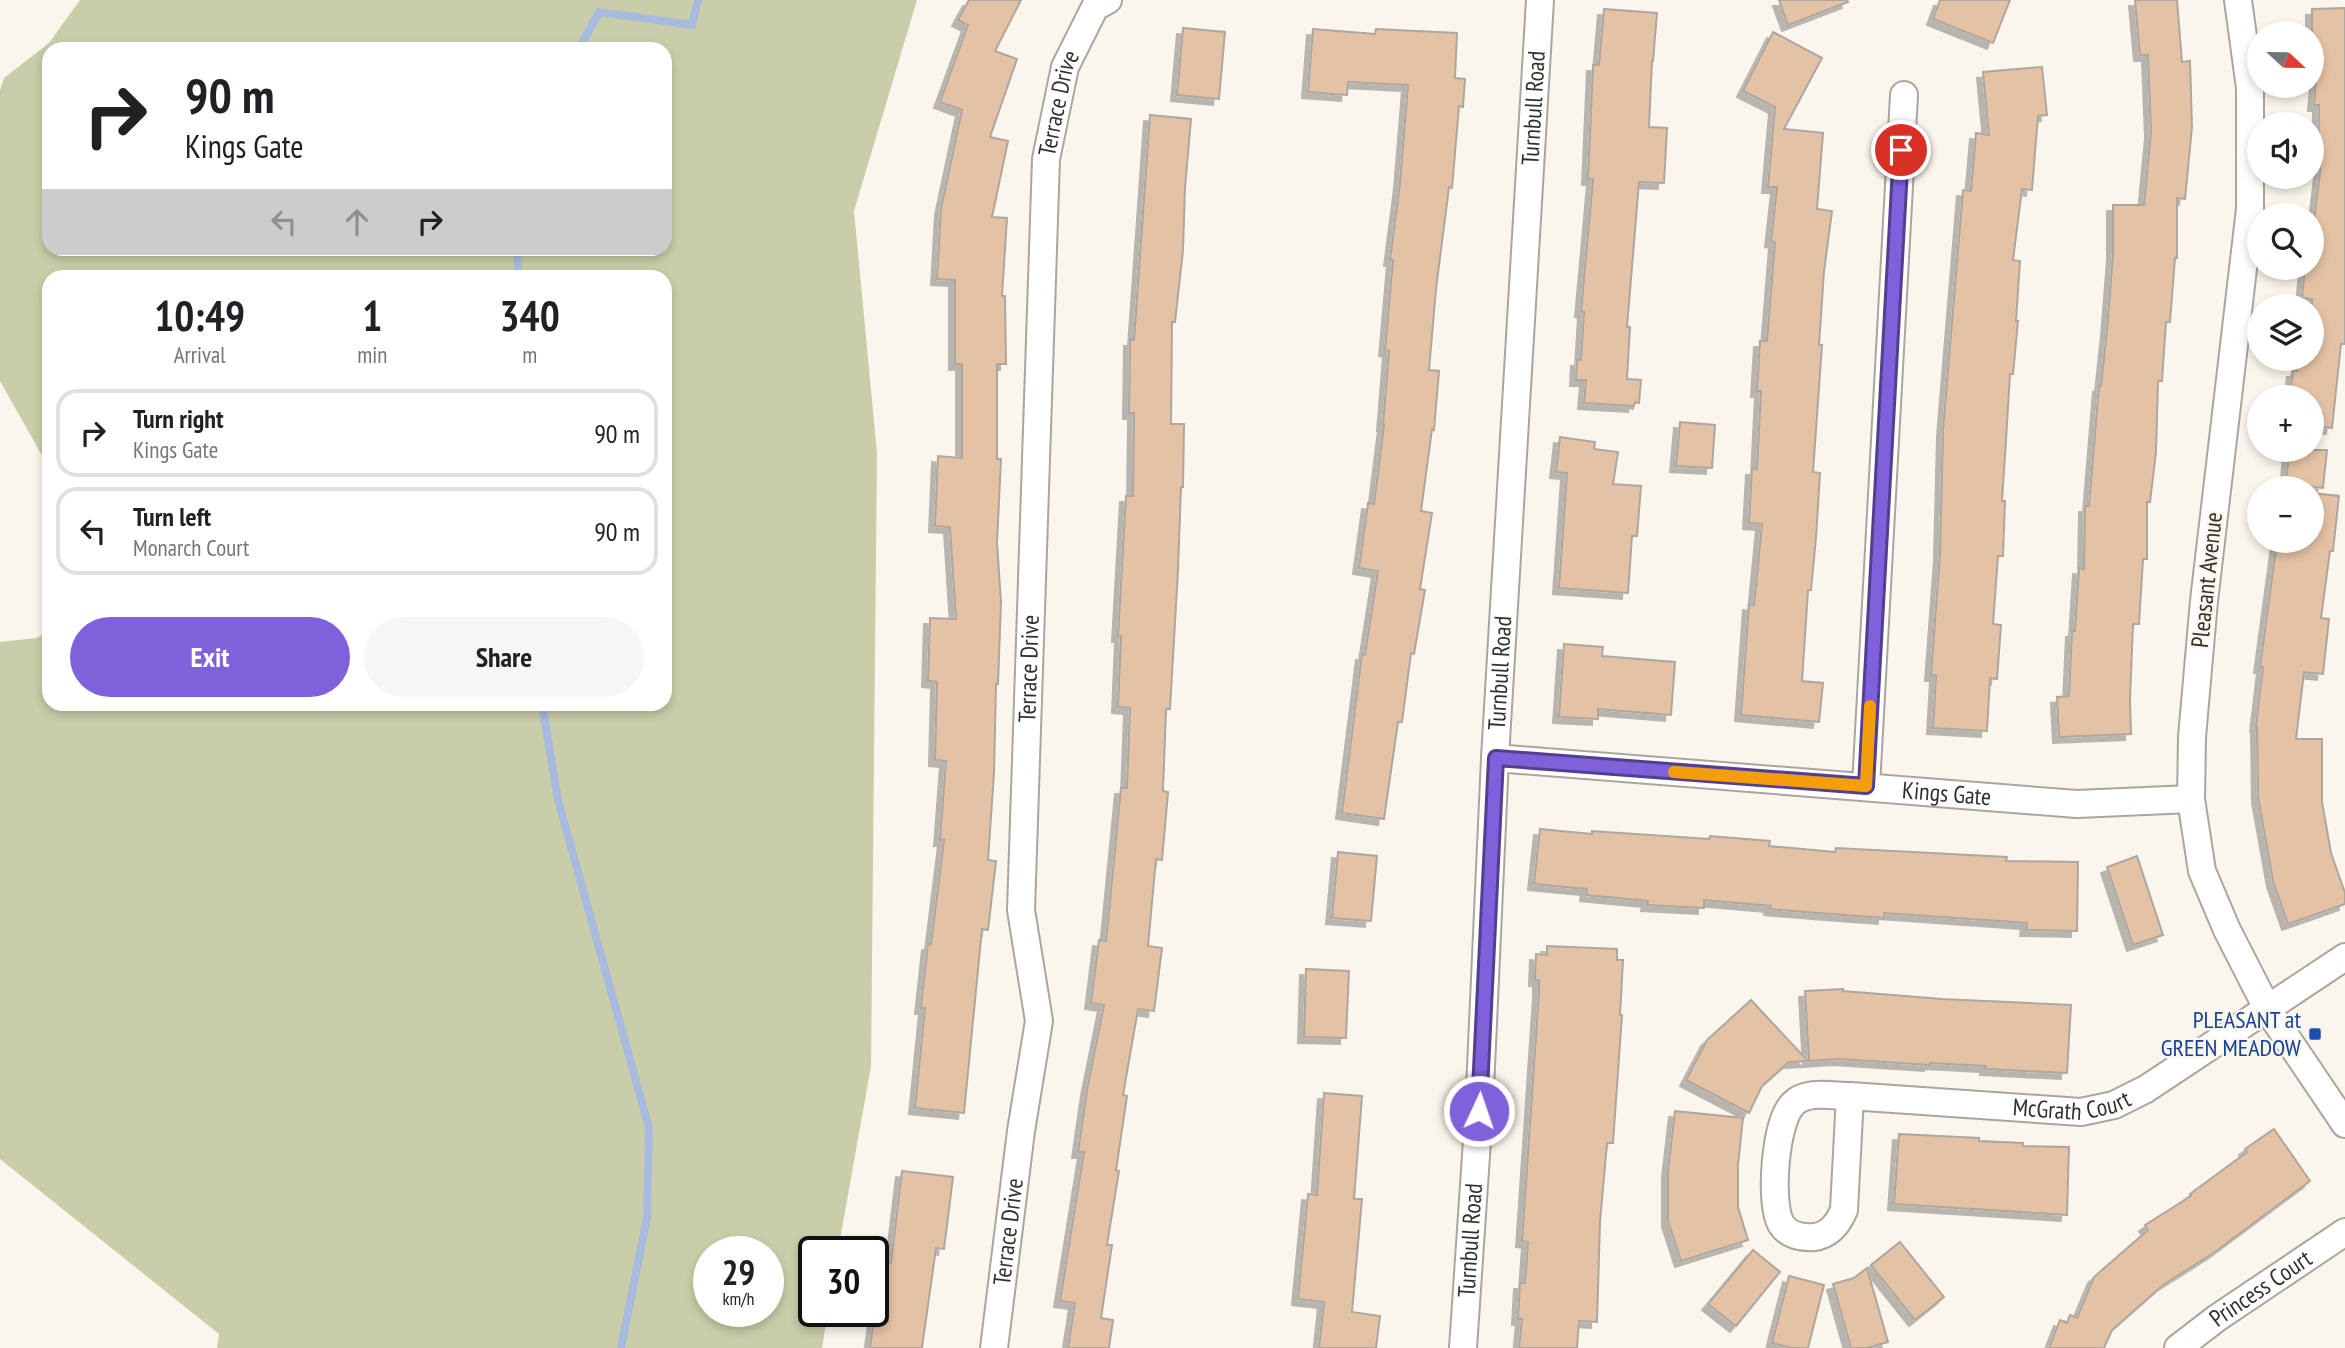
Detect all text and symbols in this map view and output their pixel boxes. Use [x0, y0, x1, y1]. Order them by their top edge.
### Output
north arrow [2247, 21, 2324, 98]
map controls [2247, 21, 2324, 553]
street label: Terrace Drive [1031, 45, 1086, 159]
street label: Turnbull Road [1514, 50, 1552, 166]
text: 90 m [185, 63, 274, 127]
icon: right [70, 70, 161, 161]
button: sound [2247, 112, 2324, 189]
pin [1871, 120, 1931, 180]
text: Kings Gate [185, 125, 304, 167]
icon: arrive [1882, 131, 1920, 169]
icon: left [265, 203, 303, 241]
icon: ahead [338, 203, 376, 241]
icon: right [411, 203, 449, 241]
button: search [2247, 203, 2324, 280]
text: 10:49 [154, 288, 245, 343]
text: 1 [362, 288, 382, 343]
text: 340 [500, 288, 560, 343]
button: layers [2247, 294, 2324, 371]
text: Arrival [174, 340, 226, 369]
text: min [357, 340, 387, 369]
text: m [522, 340, 537, 369]
button: + [2247, 385, 2324, 462]
text: Turn right [133, 402, 224, 435]
icon: right [74, 414, 112, 452]
text: 90 m [594, 417, 640, 450]
text: Kings Gate [133, 435, 218, 464]
button: − [2247, 476, 2324, 553]
text: Turn left [133, 500, 211, 533]
street label: Pleasant Avenue [2184, 511, 2229, 649]
icon: left [74, 512, 112, 550]
text: 90 m [594, 515, 640, 548]
text: Monarch Court [133, 533, 249, 562]
street label: Terrace Drive [1011, 614, 1046, 723]
street label: Turnbull Road [1481, 615, 1518, 731]
button: Exit [70, 617, 350, 697]
button: Share [364, 617, 644, 697]
street label: Kings Gate [1901, 774, 1992, 812]
place label: PLEASANT at GREEN MEADOW [2161, 1004, 2301, 1063]
marker: PLEASANT at GREEN MEADOW [2307, 1026, 2323, 1042]
position arrow [1442, 1074, 1516, 1148]
street label: McGrath Court [2012, 1083, 2136, 1127]
street label: Terrace Drive [986, 1176, 1030, 1287]
street label: Turnbull Road [1450, 1182, 1489, 1298]
speed limit sign: 30 [798, 1236, 889, 1327]
street label: Princess Court [2203, 1242, 2318, 1333]
text: 29 [722, 1249, 755, 1295]
text: km/h [723, 1287, 754, 1310]

